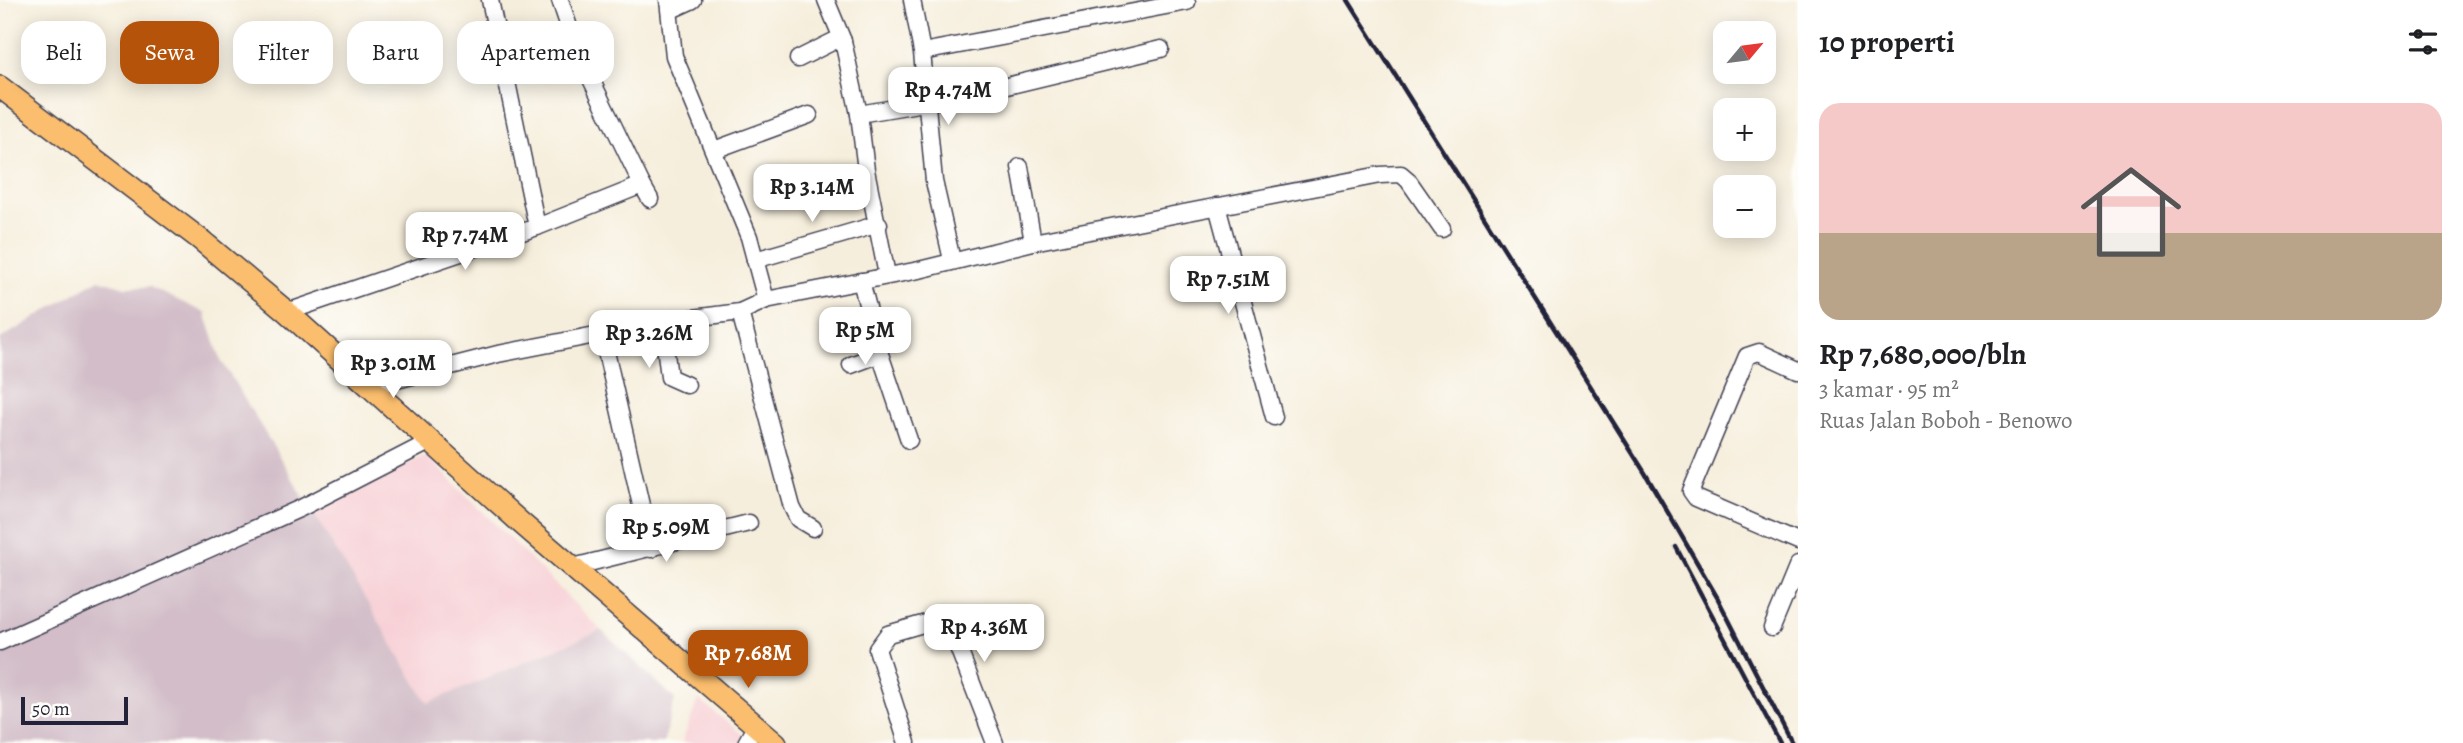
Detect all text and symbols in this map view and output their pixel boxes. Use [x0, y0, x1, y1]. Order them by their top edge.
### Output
chip: Beli [21, 21, 106, 84]
chip: Sewa [120, 21, 219, 84]
chip: Filter [233, 21, 333, 84]
chip: Baru [347, 21, 443, 84]
chip: Apartemen [457, 21, 614, 84]
north arrow [1713, 21, 1776, 84]
map controls [1713, 21, 1776, 238]
text: 10 properti [1819, 22, 1955, 62]
icon: filters [2404, 23, 2442, 61]
pin: Rp 4.74M [876, 68, 1020, 127]
text: Rp 4.74M [904, 74, 992, 105]
button: + [1713, 98, 1776, 161]
icon: home [2068, 149, 2194, 275]
pin: Rp 3.14M [740, 164, 884, 224]
text: Rp 3.14M [769, 171, 855, 202]
button: − [1713, 175, 1776, 238]
pin: Rp 7.74M [393, 212, 537, 272]
text: Rp 7.74M [422, 219, 508, 250]
pin: Rp 7.51M [1156, 256, 1300, 316]
text: Rp 7.51M [1186, 263, 1270, 294]
pin: Rp 5M [816, 308, 914, 367]
pin: Rp 3.26M [577, 310, 721, 370]
text: Rp 5M [835, 314, 895, 345]
text: Rp 3.26M [605, 317, 693, 348]
text: Rp 7,680,000/bln [1819, 334, 2027, 374]
pin: Rp 3.01M [321, 340, 465, 400]
text: Rp 3.01M [350, 347, 436, 378]
text: 3 kamar · 95 m² [1819, 374, 1959, 405]
text: Ruas Jalan Boboh - Benowo [1819, 405, 2072, 436]
pin: Rp 5.09M [594, 504, 738, 564]
text: Rp 5.09M [622, 511, 710, 542]
pin: Rp 4.36M [912, 604, 1056, 664]
text: Rp 4.36M [940, 611, 1028, 642]
pin: Rp 7.68M [676, 630, 820, 690]
text: Rp 7.68M [704, 637, 792, 668]
scale bar [21, 694, 128, 726]
text: 50 m [32, 696, 70, 722]

